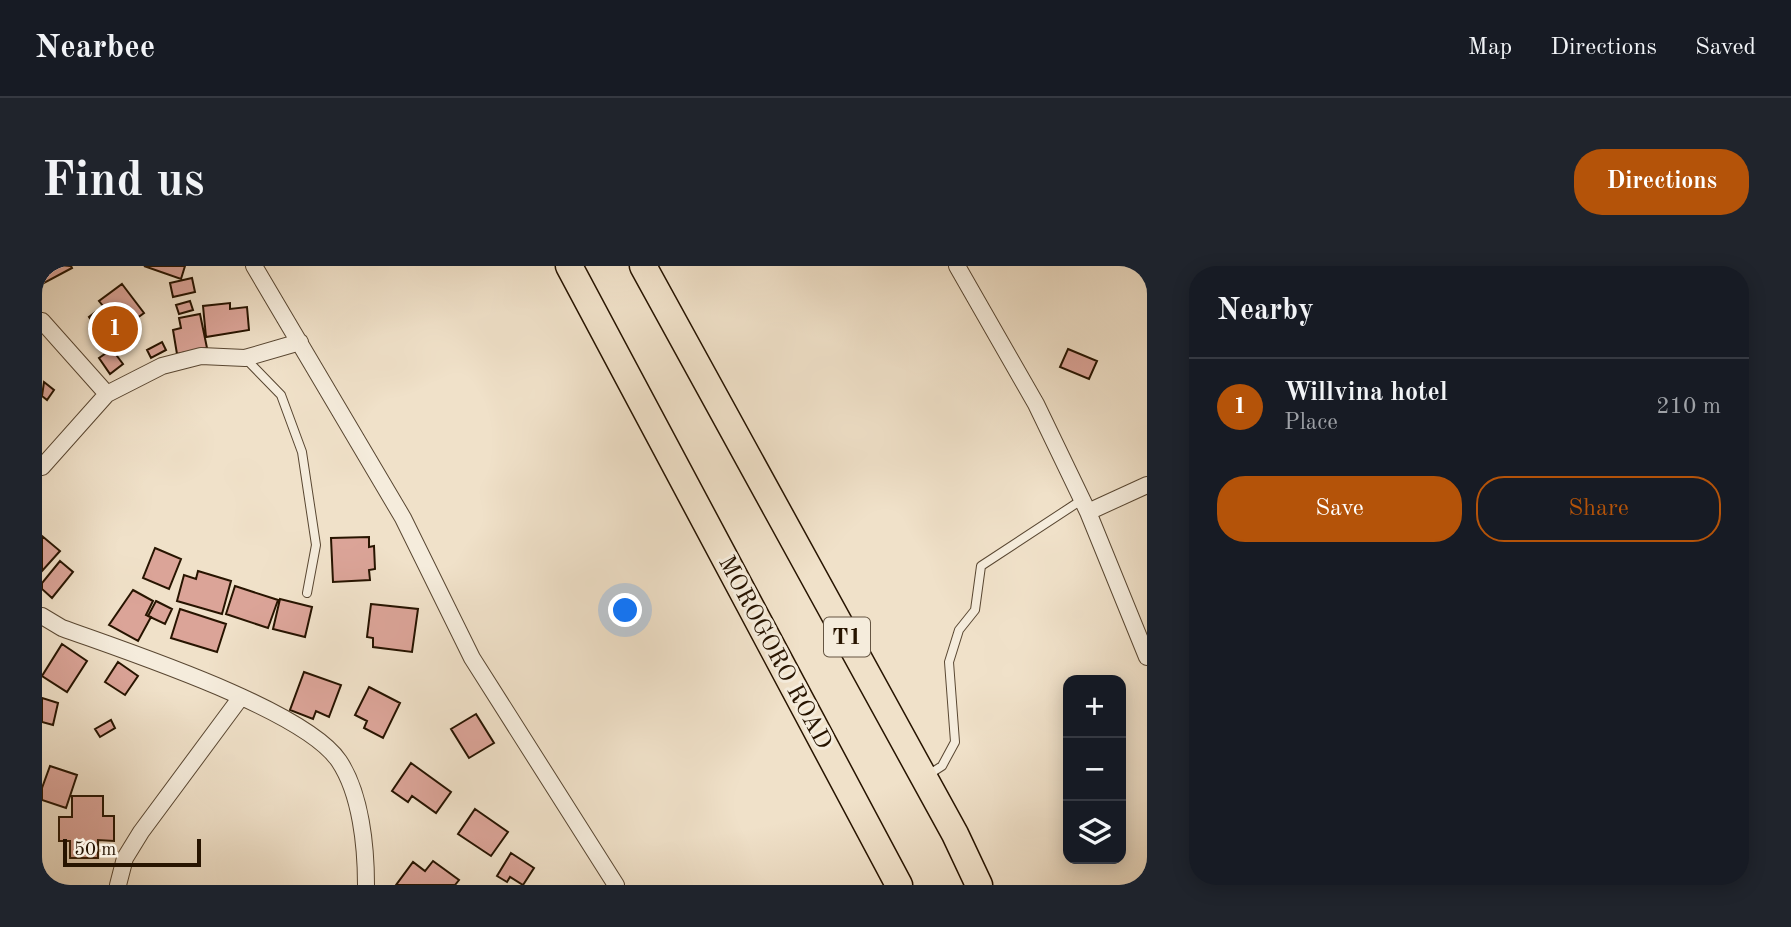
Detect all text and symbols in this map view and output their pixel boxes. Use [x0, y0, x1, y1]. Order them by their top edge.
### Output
text: Nearbee [35, 32, 155, 65]
text: Map [1468, 36, 1512, 60]
text: Directions [1550, 36, 1657, 60]
text: Saved [1695, 36, 1756, 60]
button: Directions [1574, 149, 1749, 215]
text: Find us [42, 158, 205, 207]
text: Nearby [1217, 296, 1314, 326]
pin: 1 [92, 303, 138, 355]
text: Willvina hotel [1284, 380, 1448, 406]
text: 1 [1233, 395, 1247, 418]
text: 210 m [1656, 395, 1721, 418]
text: Place [1284, 411, 1338, 434]
button: Save [1217, 476, 1462, 542]
button: Share [1476, 476, 1721, 542]
street label: MOROGORO ROAD [713, 552, 835, 754]
your location [608, 593, 642, 627]
road number: T1 [824, 618, 870, 656]
map controls [1063, 675, 1126, 864]
button: + [1063, 675, 1126, 738]
button: − [1063, 738, 1126, 801]
button: layers [1063, 801, 1126, 864]
scale bar [63, 836, 201, 868]
text: 50 m [74, 841, 116, 860]

